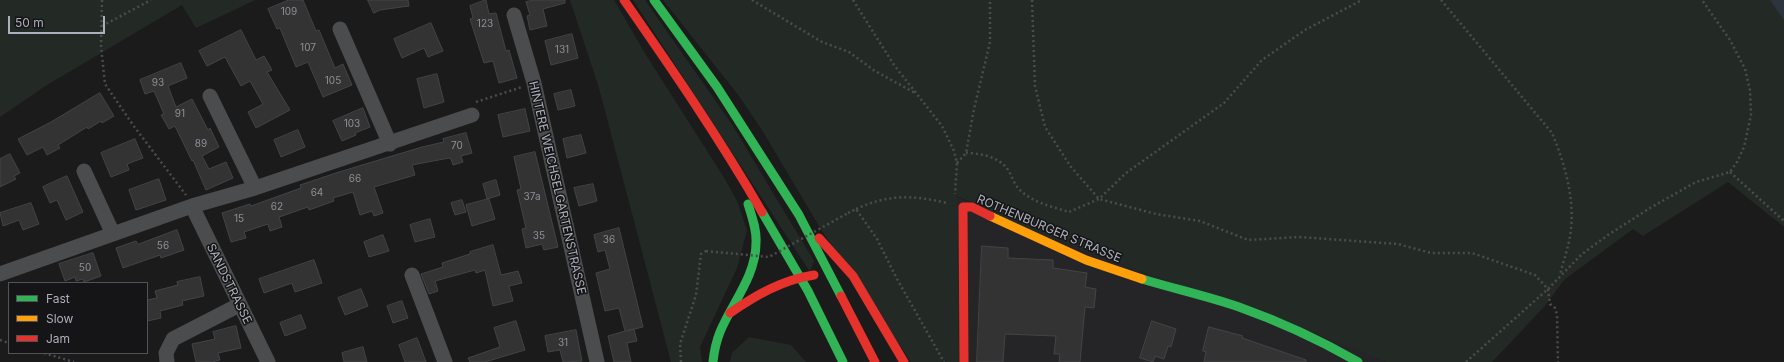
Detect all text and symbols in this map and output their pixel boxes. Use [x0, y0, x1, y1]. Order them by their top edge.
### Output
house number: 109 [281, 6, 297, 18]
scale bar [10, 8, 107, 34]
text: 50 m [15, 15, 44, 30]
house number: 123 [477, 18, 493, 30]
house number: 107 [300, 42, 316, 54]
house number: 131 [555, 44, 569, 56]
house number: 105 [325, 75, 341, 87]
house number: 93 [152, 77, 164, 89]
street label: HINTERE WEICHSELGARTENSTRASSE [525, 80, 589, 296]
house number: 91 [175, 108, 185, 120]
house number: 103 [344, 118, 360, 130]
house number: 89 [195, 138, 207, 150]
house number: 70 [451, 140, 463, 152]
house number: 66 [349, 173, 361, 185]
house number: 64 [311, 187, 323, 199]
house number: 37a [524, 191, 540, 203]
street label: ROTHENBURGER STRASSE [975, 192, 1123, 266]
house number: 62 [271, 201, 283, 213]
house number: 15 [234, 213, 244, 225]
house number: 35 [533, 230, 545, 242]
house number: 36 [603, 234, 615, 246]
house number: 56 [157, 240, 169, 252]
street label: SANDSTRASSE [203, 241, 255, 327]
house number: 50 [79, 262, 91, 274]
legend [8, 282, 148, 354]
text: Fast [46, 291, 70, 306]
text: Slow [46, 311, 73, 326]
text: Jam [46, 331, 70, 346]
house number: 31 [558, 337, 568, 349]

